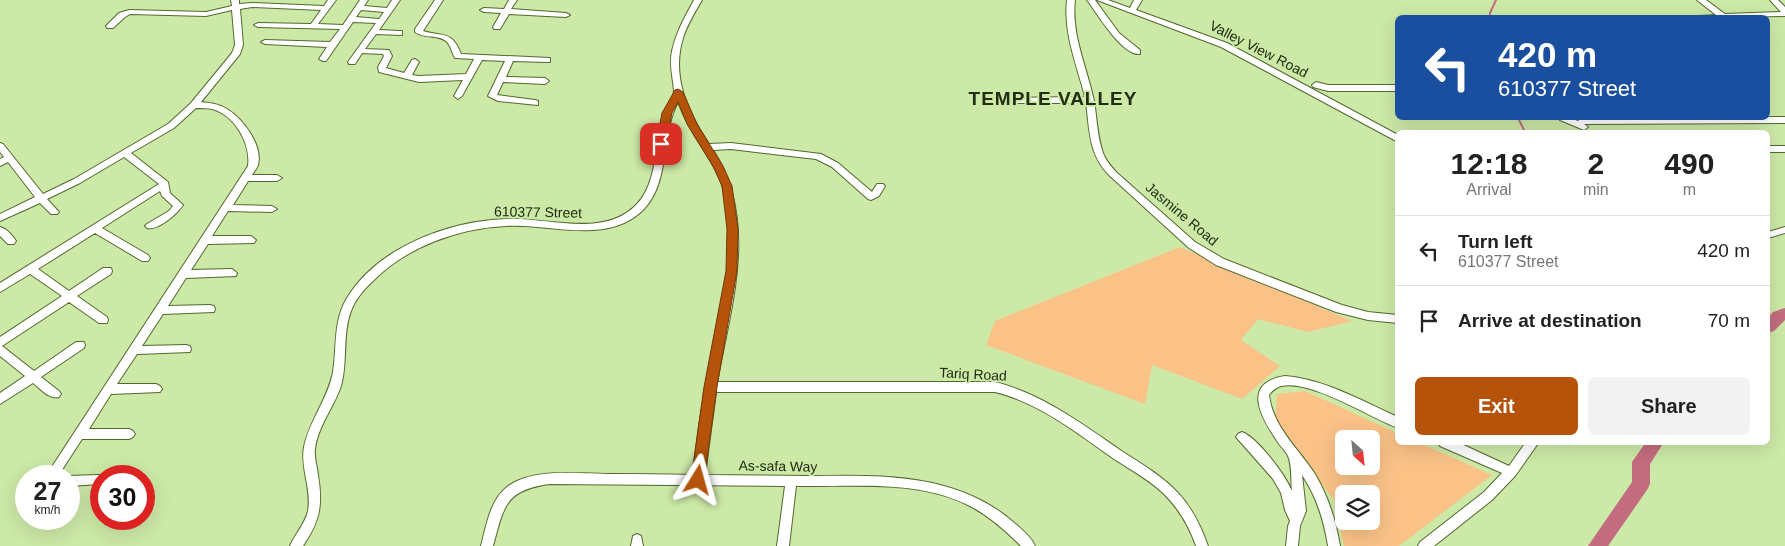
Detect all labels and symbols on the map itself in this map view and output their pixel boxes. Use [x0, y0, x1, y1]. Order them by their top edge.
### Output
street label: Valley View Road [1207, 17, 1311, 81]
district label: TEMPLE VALLEY [969, 88, 1137, 109]
pin [640, 123, 682, 165]
street label: Jasmine Road [1143, 179, 1221, 249]
street label: 610377 Street [494, 203, 582, 221]
street label: Tariq Road [939, 364, 1007, 384]
north arrow [1335, 430, 1380, 475]
position arrow [671, 453, 723, 505]
street label: As-safa Way [738, 457, 818, 475]
speed limit sign: 30 [90, 465, 155, 530]

